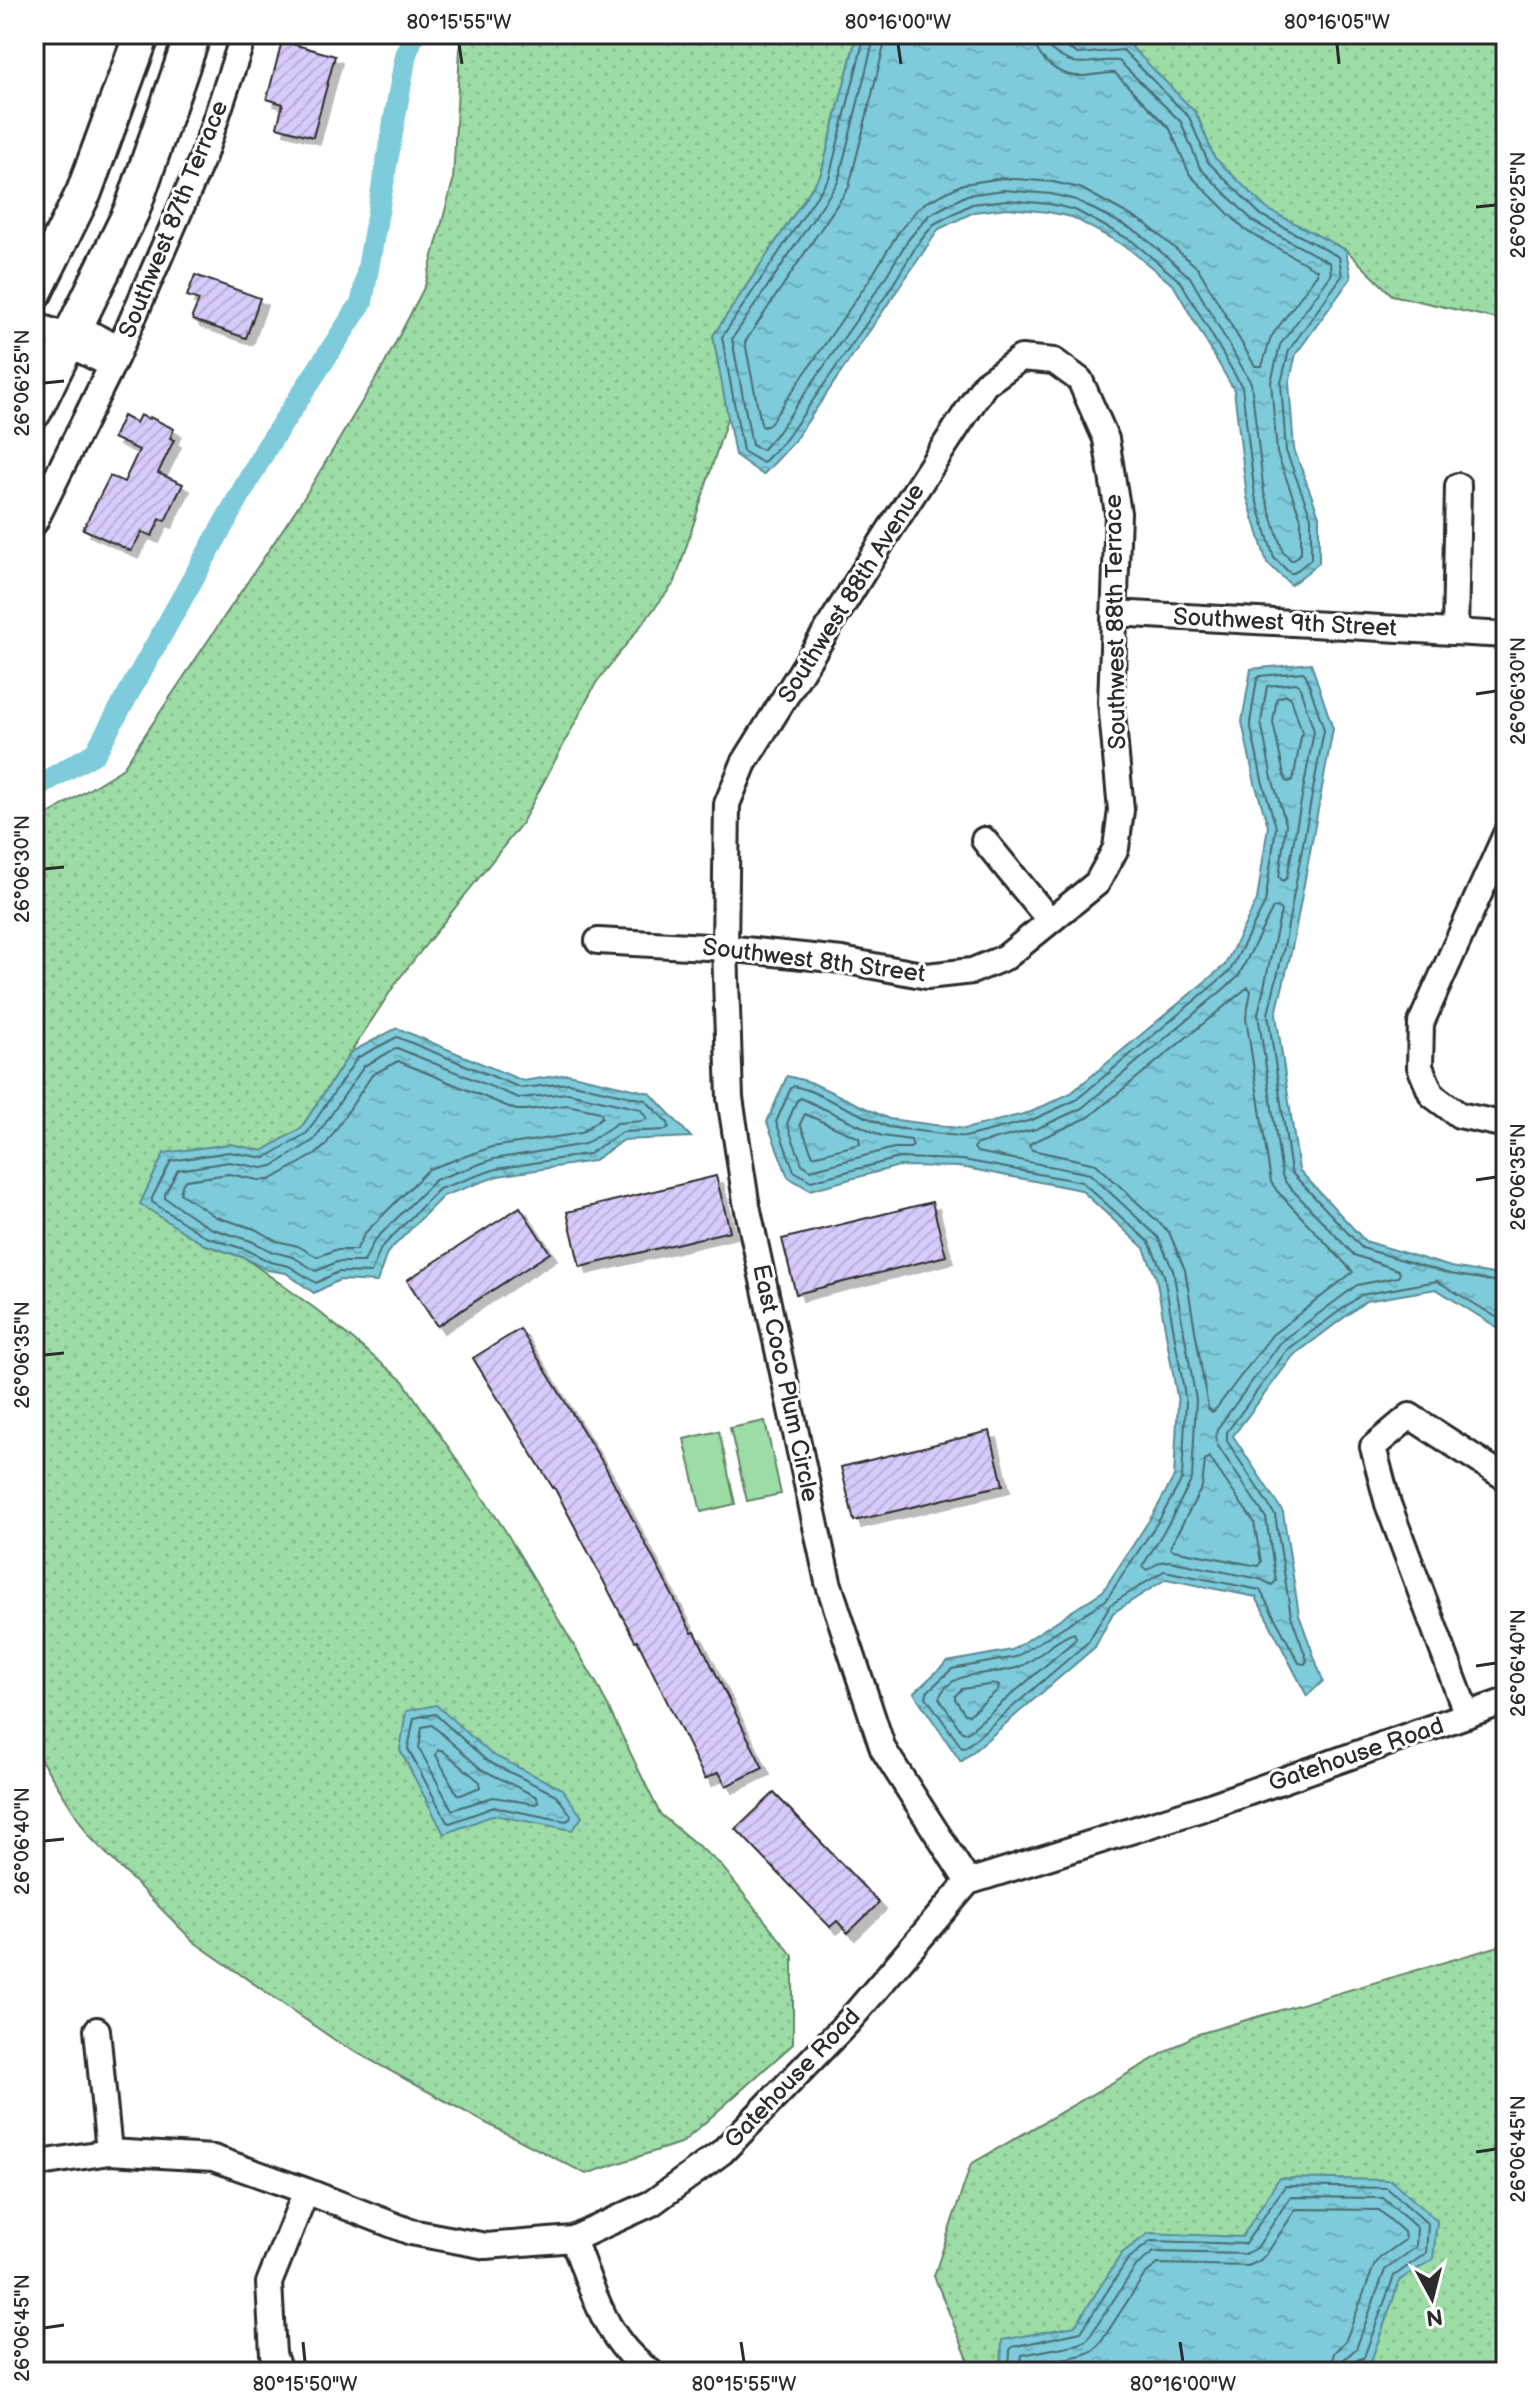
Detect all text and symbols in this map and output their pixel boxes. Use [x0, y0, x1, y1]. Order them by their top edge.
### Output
text: 80°15'55"W [407, 11, 511, 35]
text: 80°16'00"W [845, 11, 951, 35]
text: 80°16'05"W [1284, 11, 1390, 35]
street label: Southwest 87th Terrace [113, 96, 234, 342]
text: 26°06'25"N [1507, 151, 1531, 259]
text: 26°06'25"N [11, 329, 35, 437]
street label: Southwest 88th Avenue [772, 478, 931, 708]
street label: Southwest 88th Terrace [1099, 494, 1132, 750]
street label: Southwest 9th Street [1172, 602, 1398, 643]
text: 26°06'30"N [1507, 637, 1531, 745]
text: 26°06'30"N [11, 815, 35, 923]
street label: Southwest 8th Street [701, 932, 928, 989]
text: 26°06'35"N [1507, 1123, 1531, 1231]
street label: East Coco Plum Circle [746, 1262, 825, 1504]
text: 26°06'35"N [11, 1301, 35, 1409]
text: 26°06'40"N [1507, 1609, 1531, 1717]
street label: Gatehouse Road [1265, 1711, 1447, 1798]
text: 26°06'40"N [11, 1787, 35, 1895]
street label: Gatehouse Road [718, 2002, 866, 2154]
text: 26°06'45"N [1507, 2095, 1531, 2203]
north arrow [1392, 2258, 1472, 2338]
text: 26°06'45"N [11, 2274, 35, 2382]
text: N [1424, 2302, 1444, 2331]
text: 80°15'50"W [252, 2373, 358, 2397]
text: 80°15'55"W [692, 2373, 796, 2397]
text: 80°16'00"W [1130, 2373, 1236, 2397]

